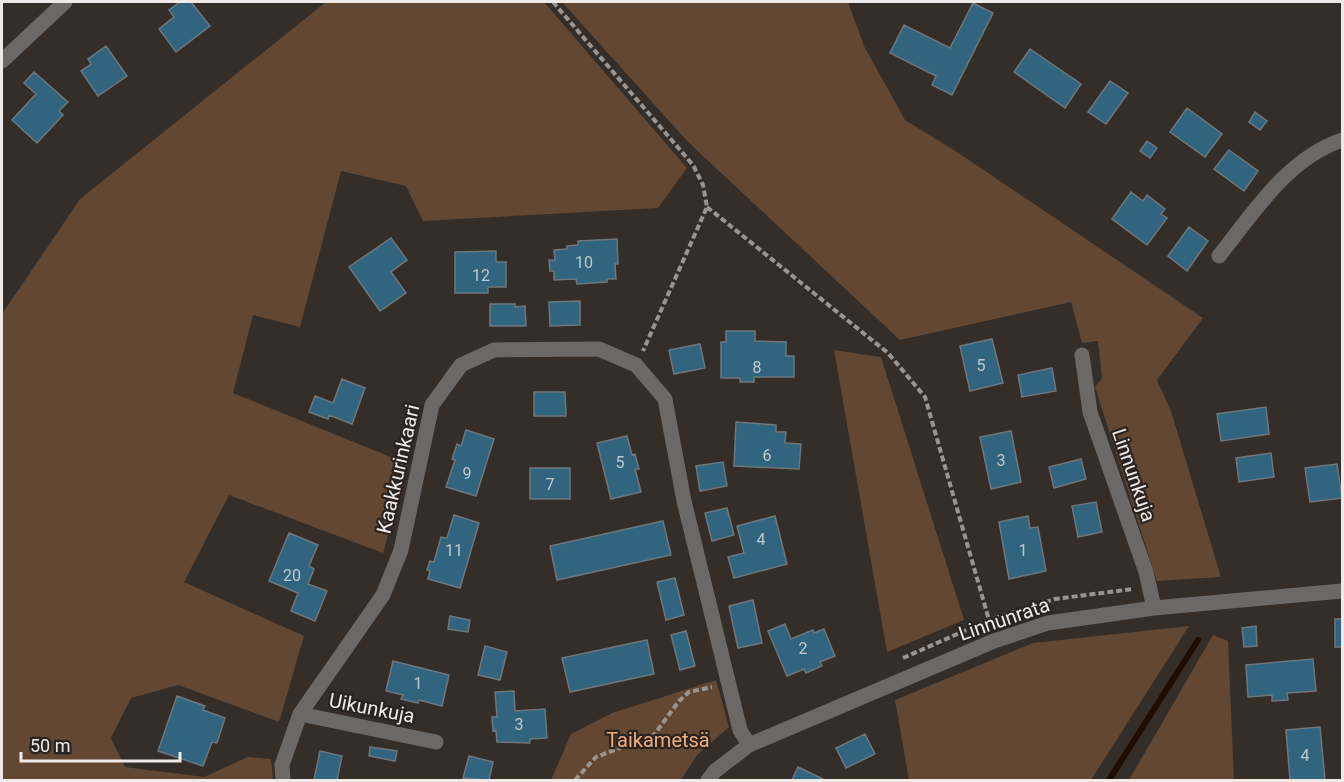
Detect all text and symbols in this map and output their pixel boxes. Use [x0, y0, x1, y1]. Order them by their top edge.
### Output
house number: 10 [575, 253, 593, 272]
house number: 12 [472, 266, 490, 285]
house number: 5 [977, 356, 986, 375]
house number: 8 [753, 358, 762, 377]
street label: Kaakkurinkaari [371, 402, 425, 536]
street label: Linnunkuja [1107, 425, 1161, 525]
house number: 6 [763, 446, 772, 465]
house number: 3 [997, 451, 1006, 470]
house number: 5 [616, 453, 625, 472]
house number: 9 [463, 464, 472, 483]
house number: 7 [546, 475, 555, 494]
house number: 4 [757, 530, 766, 549]
house number: 11 [445, 541, 463, 560]
house number: 1 [1019, 541, 1028, 560]
house number: 20 [283, 566, 301, 585]
street label: Linnunrata [955, 592, 1053, 646]
house number: 2 [799, 639, 808, 658]
house number: 1 [414, 674, 423, 693]
street label: Uikunkuja [327, 688, 417, 728]
house number: 3 [515, 715, 524, 734]
scale bar [21, 725, 180, 763]
park label: Taikametsä [606, 728, 710, 752]
text: 50 m [30, 735, 70, 756]
house number: 4 [1301, 746, 1310, 765]

